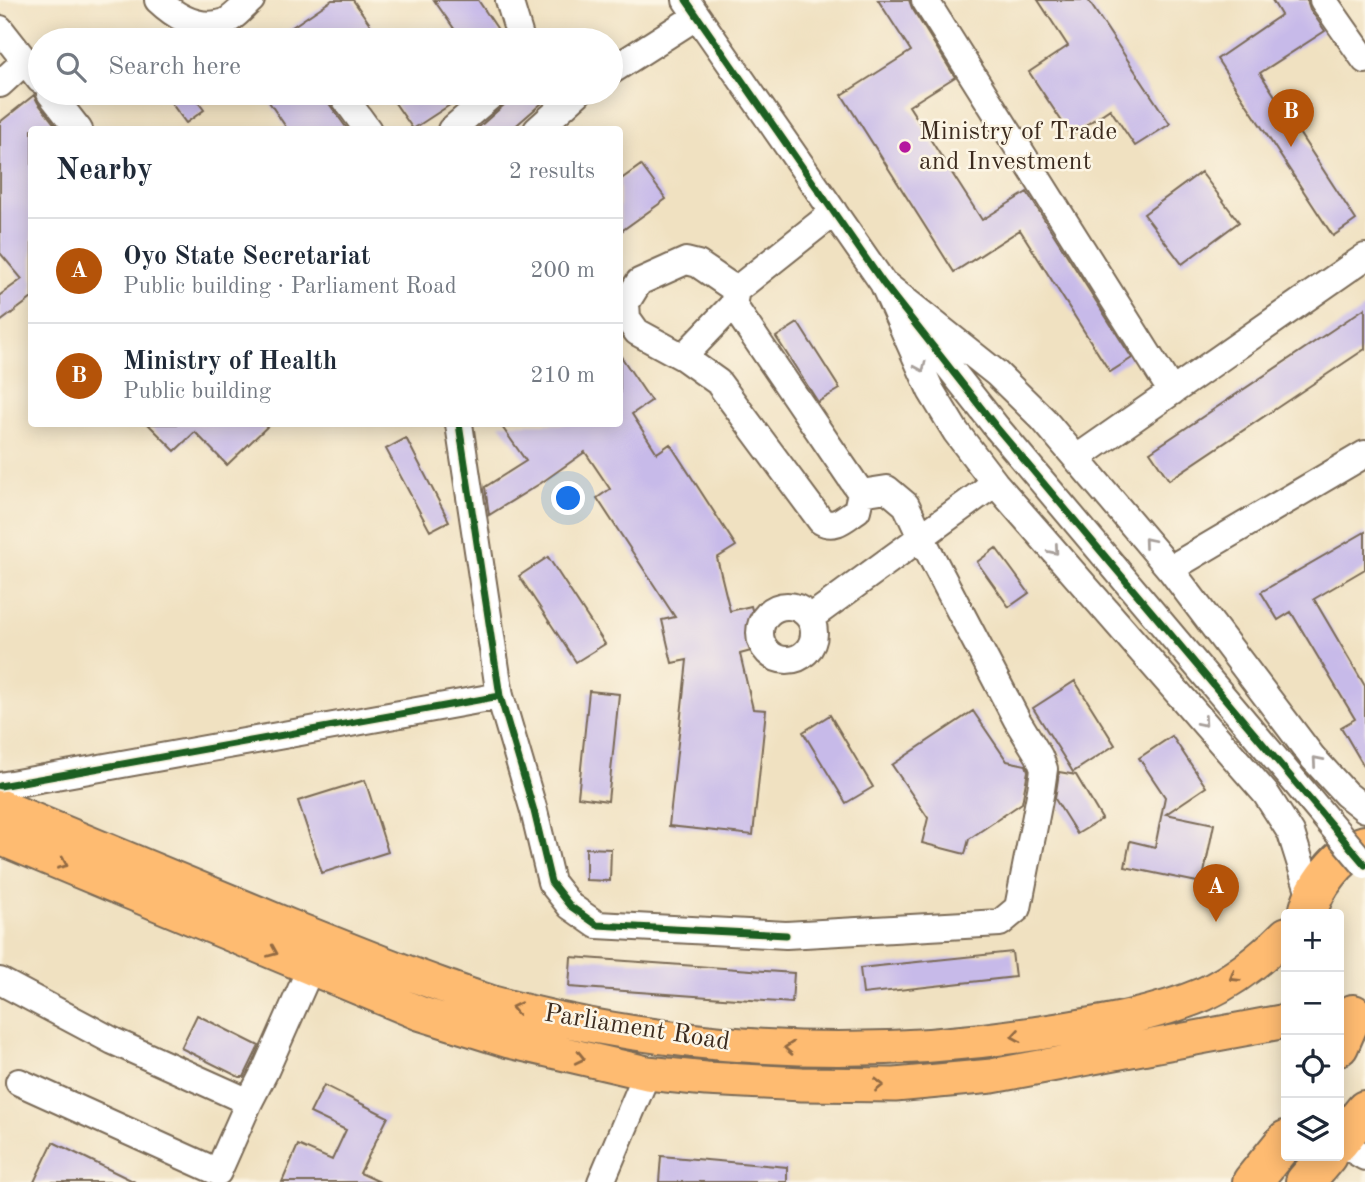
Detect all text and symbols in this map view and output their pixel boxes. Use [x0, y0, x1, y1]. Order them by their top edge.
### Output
search box [28, 28, 623, 105]
icon: search [52, 48, 90, 86]
text: Search here [108, 54, 241, 80]
pin: B [1268, 89, 1314, 147]
place label: Ministry of Trade and Investment [919, 119, 1117, 175]
marker: Ministry of Trade and Investment [897, 139, 913, 155]
text: Nearby [56, 156, 153, 186]
text: 2 results [509, 160, 595, 183]
text: Oyo State Secretariat [123, 244, 371, 270]
text: A [70, 259, 88, 282]
text: 200 m [530, 259, 595, 282]
text: Public building · Parliament Road [123, 275, 457, 298]
text: Ministry of Health [123, 349, 337, 375]
one-way arrow [913, 360, 927, 373]
text: B [71, 364, 87, 387]
text: 210 m [530, 364, 595, 387]
text: Public building [123, 380, 271, 403]
your location [551, 481, 585, 515]
one-way arrow [1144, 538, 1156, 551]
one-way arrow [1046, 542, 1058, 555]
one-way arrow [1195, 714, 1207, 727]
one-way arrow [1313, 756, 1325, 769]
one-way arrow [56, 856, 68, 870]
pin: A [1193, 864, 1239, 922]
map controls [1281, 909, 1344, 1161]
button: + [1281, 909, 1344, 972]
one-way arrow [266, 943, 278, 957]
one-way arrow [1228, 969, 1241, 982]
button: − [1281, 972, 1344, 1035]
street label: Parliament Road [542, 1000, 732, 1056]
one-way arrow [510, 1002, 522, 1016]
one-way arrow [1010, 1028, 1022, 1043]
button: locate [1281, 1035, 1344, 1098]
one-way arrow [783, 1041, 794, 1056]
one-way arrow [574, 1050, 586, 1064]
one-way arrow [873, 1077, 884, 1092]
button: layers [1281, 1098, 1344, 1161]

